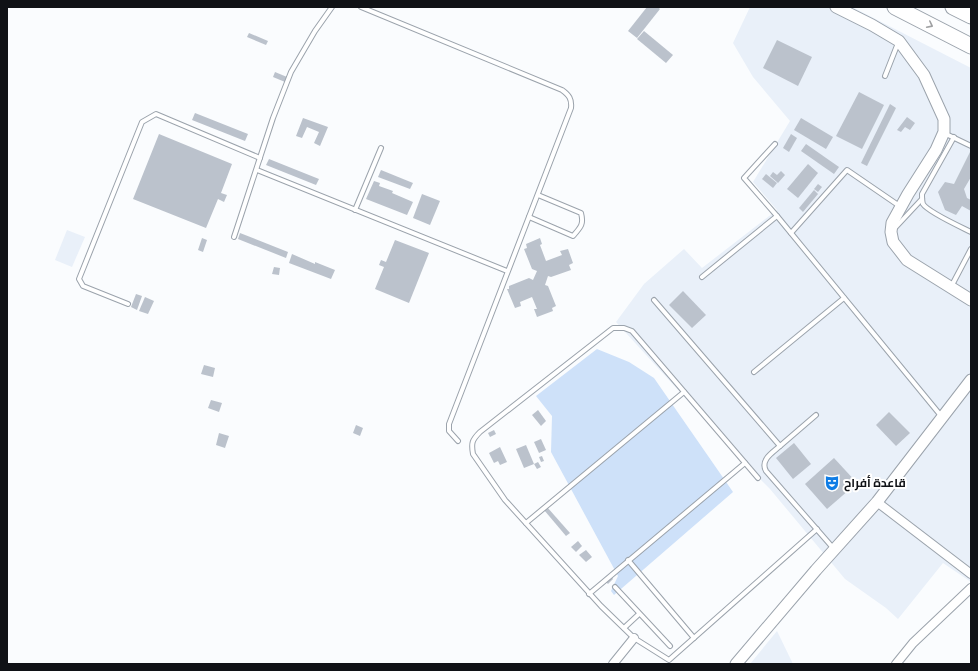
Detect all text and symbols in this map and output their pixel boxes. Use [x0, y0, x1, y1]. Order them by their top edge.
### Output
one-way arrow [925, 20, 933, 28]
theatre icon: قاعدة أفراح [823, 474, 841, 492]
place label: قاعدة أفراح [844, 475, 906, 492]

